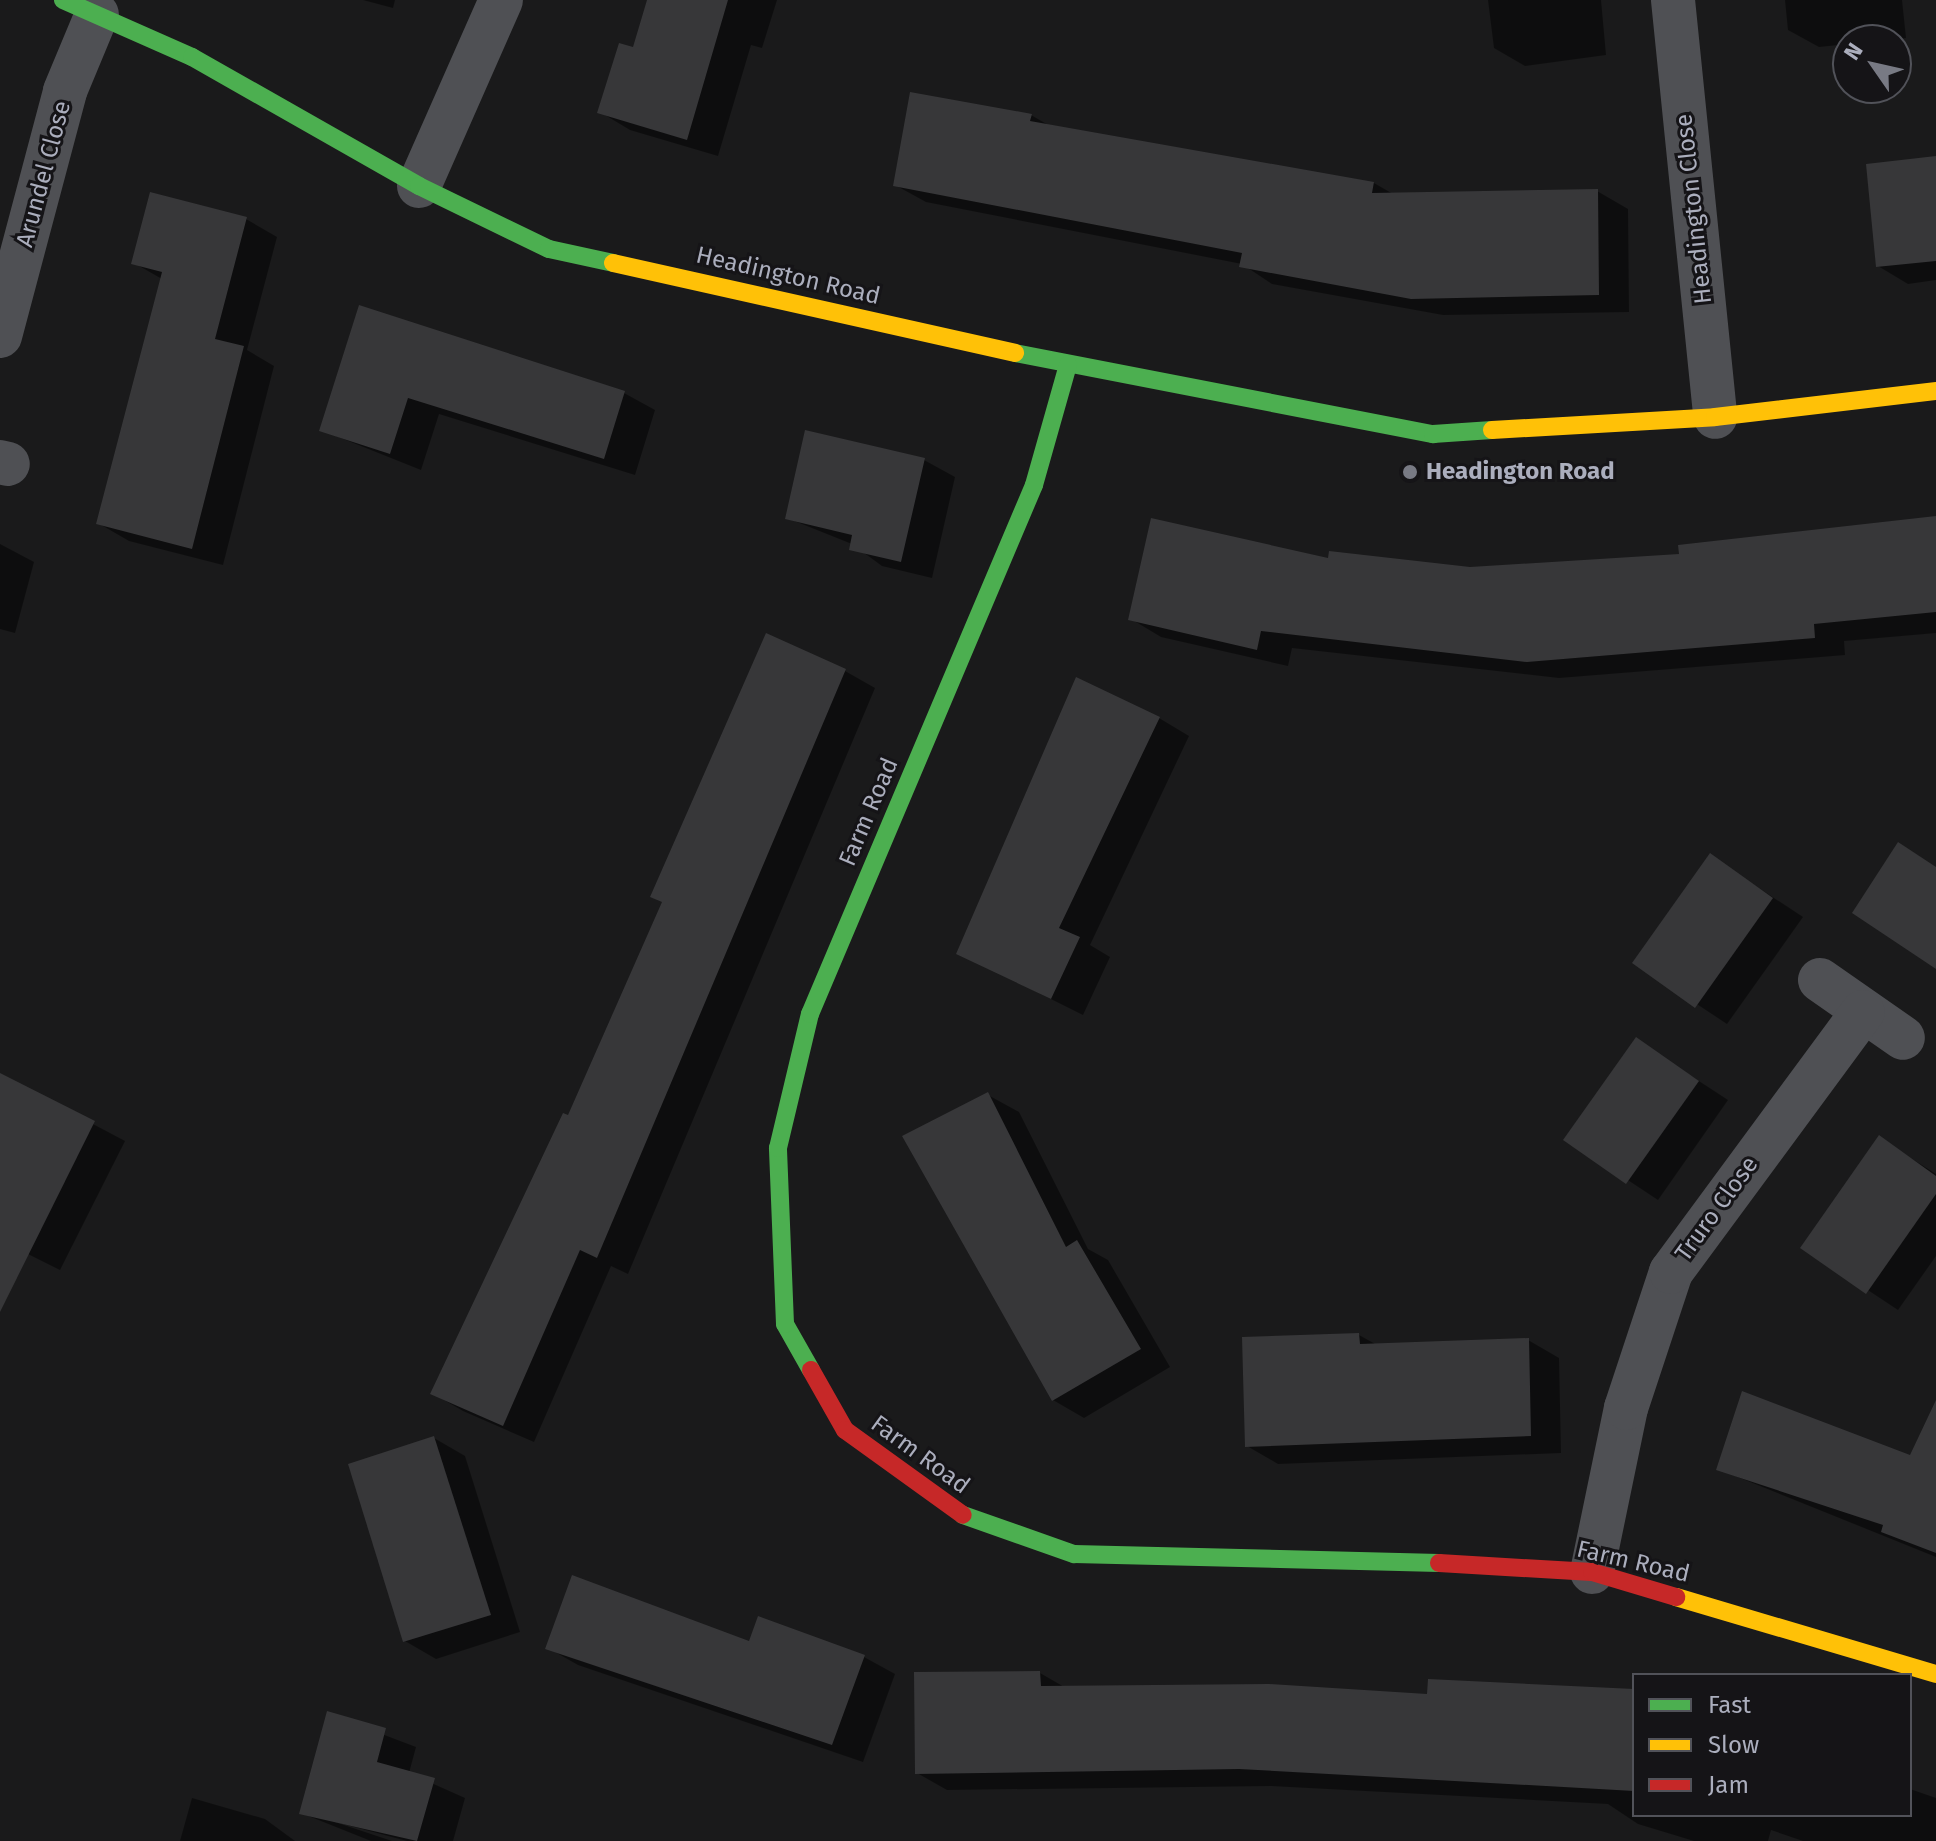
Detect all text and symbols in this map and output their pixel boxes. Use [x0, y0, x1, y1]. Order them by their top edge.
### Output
north arrow [1832, 24, 1912, 104]
text: N [1838, 38, 1869, 65]
street label: Arundel Close [11, 98, 77, 250]
street label: Headington Close [1670, 112, 1718, 306]
street label: Headington Road [693, 241, 883, 311]
place label: Headington Road [1426, 458, 1615, 486]
marker: Headington Road [1401, 463, 1419, 481]
street label: Farm Road [833, 753, 905, 871]
street label: Truro Close [1669, 1151, 1765, 1267]
street label: Farm Road [865, 1410, 975, 1500]
street label: Farm Road [1574, 1535, 1692, 1589]
legend [1632, 1673, 1912, 1817]
text: Fast [1708, 1691, 1751, 1719]
text: Slow [1708, 1731, 1759, 1759]
text: Jam [1708, 1771, 1749, 1799]

